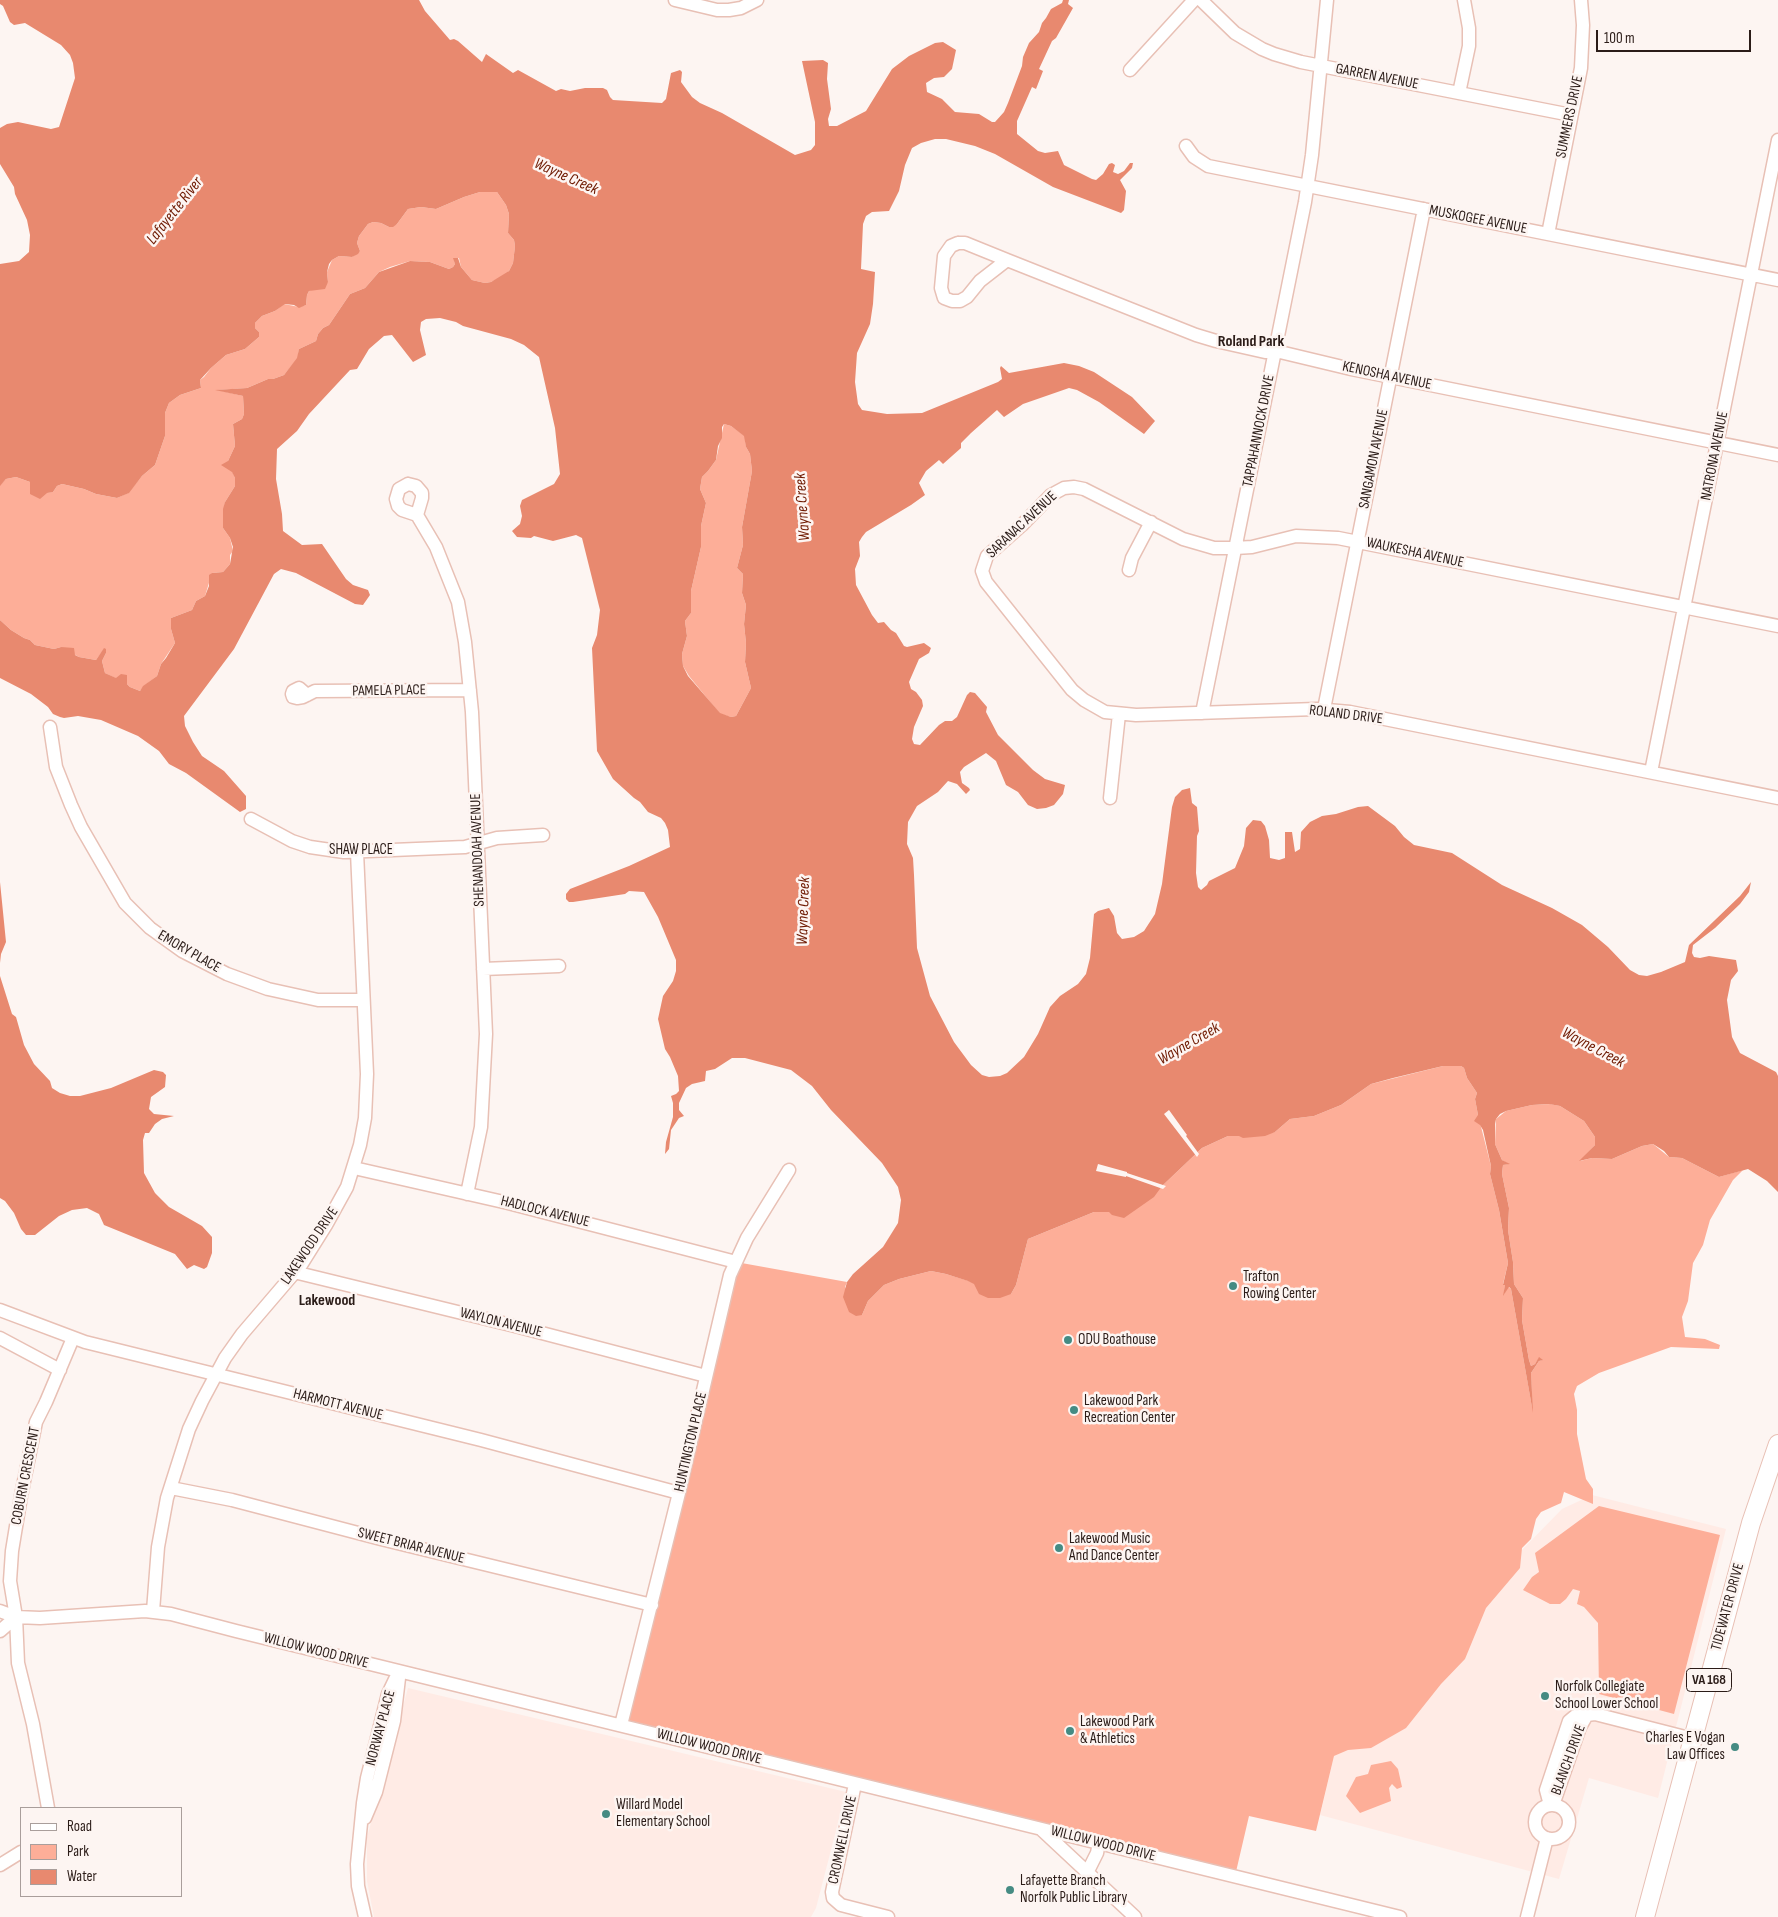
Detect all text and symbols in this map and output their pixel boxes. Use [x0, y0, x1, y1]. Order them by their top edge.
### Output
scale bar [1598, 20, 1753, 52]
text: 100 m [1604, 29, 1635, 48]
street label: GARREN AVENUE [1334, 60, 1420, 94]
street label: SUMMERS DRIVE [1552, 74, 1588, 160]
water label: Wayne Creek [531, 154, 601, 200]
water label: Lafayette River [143, 174, 207, 248]
street label: MUSKOGEE AVENUE [1428, 202, 1528, 238]
district label: Roland Park [1218, 332, 1284, 352]
street label: KENOSHA AVENUE [1341, 358, 1433, 394]
street label: TAPPAHANNOCK DRIVE [1239, 373, 1279, 489]
street label: SANGAMON AVENUE [1356, 408, 1392, 510]
street label: NATRONA AVENUE [1698, 410, 1732, 502]
water label: Wayne Creek [791, 472, 815, 542]
street label: SARANAC AVENUE [983, 488, 1061, 562]
street label: WAUKESHA AVENUE [1365, 534, 1465, 572]
street label: PAMELA PLACE [352, 681, 426, 701]
street label: ROLAND DRIVE [1308, 702, 1384, 728]
street label: SHENANDOAH AVENUE [467, 793, 489, 907]
street label: SHAW PLACE [329, 841, 393, 859]
water label: Wayne Creek [793, 877, 815, 945]
street label: EMORY PLACE [154, 927, 224, 977]
water label: Wayne Creek [1155, 1019, 1223, 1069]
water label: Wayne Creek [1558, 1024, 1628, 1072]
street label: HADLOCK AVENUE [499, 1192, 591, 1232]
street label: LAKEWOOD DRIVE [278, 1204, 342, 1288]
place label: Trafton Rowing Center [1243, 1268, 1316, 1303]
marker: Trafton Rowing Center [1227, 1280, 1239, 1292]
district label: Lakewood [299, 1291, 355, 1311]
street label: WAYLON AVENUE [458, 1304, 544, 1342]
place label: ODU Boathouse [1078, 1331, 1156, 1349]
marker: ODU Boathouse [1062, 1334, 1074, 1346]
street label: HARMOTT AVENUE [291, 1385, 385, 1425]
street label: HUNTINGTON PLACE [671, 1390, 711, 1494]
place label: Lakewood Park Recreation Center [1084, 1392, 1175, 1427]
marker: Lakewood Park Recreation Center [1068, 1404, 1080, 1416]
street label: COBURN CRESCENT [8, 1425, 44, 1527]
street label: SWEET BRIAR AVENUE [356, 1524, 466, 1568]
place label: Lakewood Music And Dance Center [1069, 1530, 1159, 1565]
marker: Lakewood Music And Dance Center [1053, 1542, 1065, 1554]
street label: TIDEWATER DRIVE [1708, 1561, 1748, 1653]
street label: WILLOW WOOD DRIVE [262, 1629, 370, 1673]
road number: VA 168 [1686, 1668, 1732, 1692]
place label: Norfolk Collegiate School Lower School [1555, 1678, 1658, 1713]
street label: NORWAY PLACE [362, 1688, 400, 1768]
marker: Norfolk Collegiate School Lower School [1539, 1690, 1551, 1702]
place label: Lakewood Park & Athletics [1080, 1713, 1154, 1748]
street label: BLANCH DRIVE [1548, 1722, 1590, 1798]
street label: WILLOW WOOD DRIVE [655, 1725, 763, 1769]
marker: Lakewood Park & Athletics [1064, 1725, 1076, 1737]
place label: Charles E Vogan Law Offices [1646, 1729, 1725, 1764]
marker: Charles E Vogan Law Offices [1729, 1741, 1741, 1753]
street label: CROMWELL DRIVE [825, 1794, 861, 1886]
place label: Willard Model Elementary School [616, 1796, 710, 1831]
legend [20, 1807, 182, 1897]
marker: Willard Model Elementary School [600, 1808, 612, 1820]
text: Road [67, 1817, 92, 1836]
street label: WILLOW WOOD DRIVE [1049, 1822, 1157, 1866]
text: Park [67, 1842, 89, 1861]
text: Water [67, 1867, 97, 1886]
place label: Lafayette Branch Norfolk Public Library [1020, 1872, 1127, 1907]
marker: Lafayette Branch Norfolk Public Library [1004, 1884, 1016, 1896]

